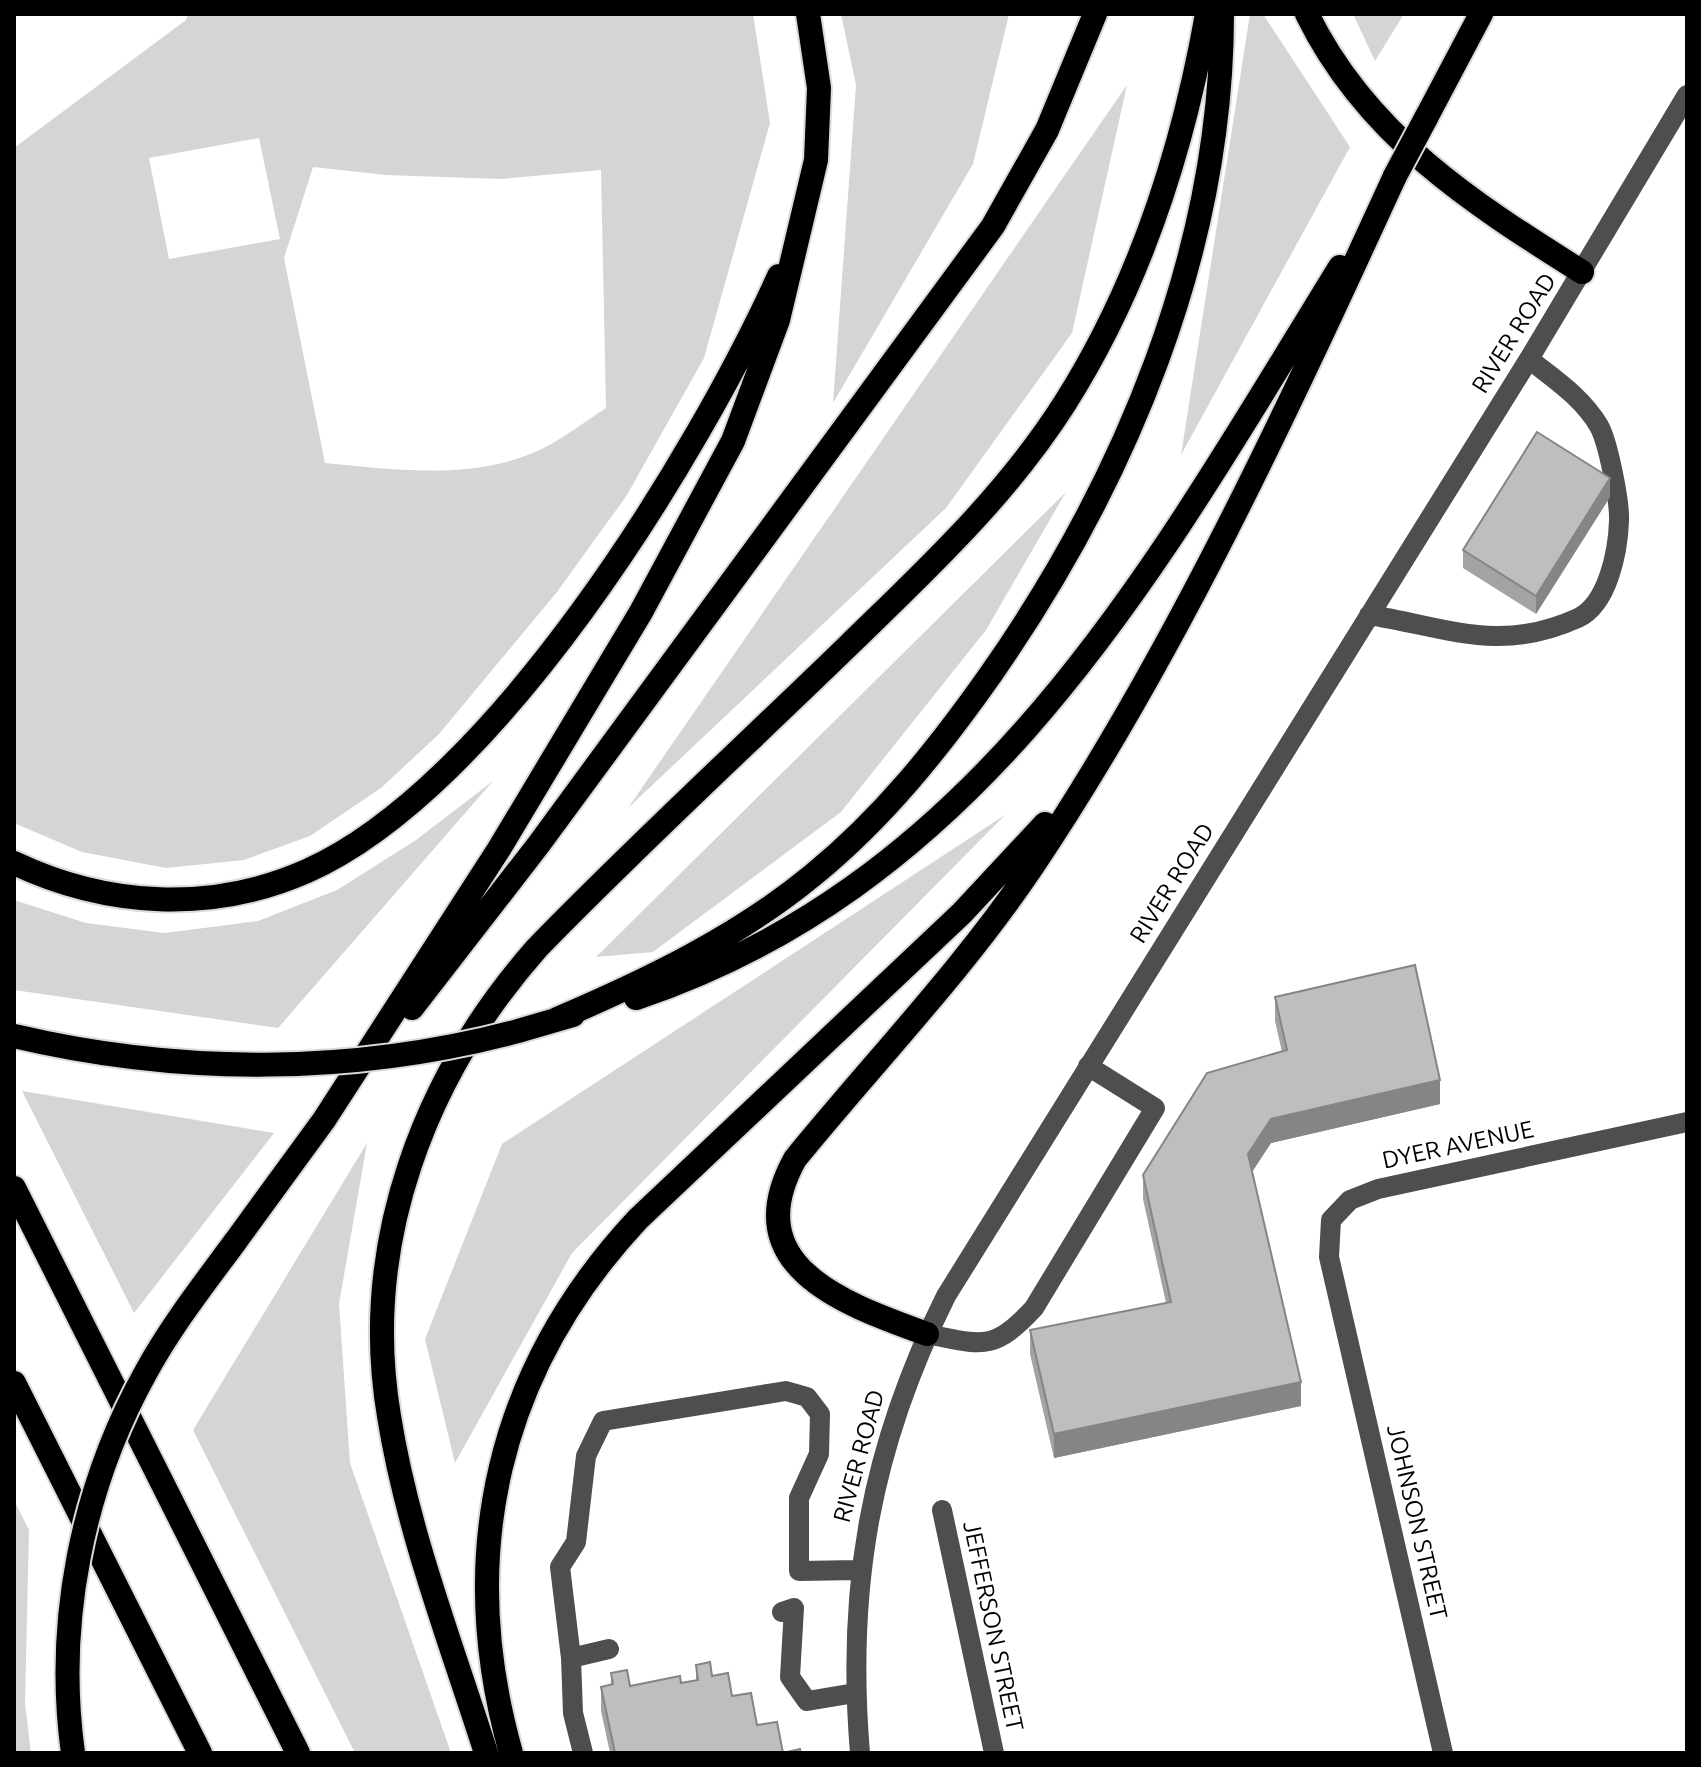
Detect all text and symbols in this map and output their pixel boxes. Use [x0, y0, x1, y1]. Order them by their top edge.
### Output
street label: RIVER ROAD [1466, 268, 1561, 398]
street label: RIVER ROAD [1124, 818, 1219, 948]
street label: DYER AVENUE [1380, 1115, 1536, 1174]
street label: RIVER ROAD [828, 1387, 889, 1525]
street label: JOHNSON STREET [1382, 1422, 1453, 1622]
street label: JEFFERSON STREET [958, 1518, 1029, 1733]

